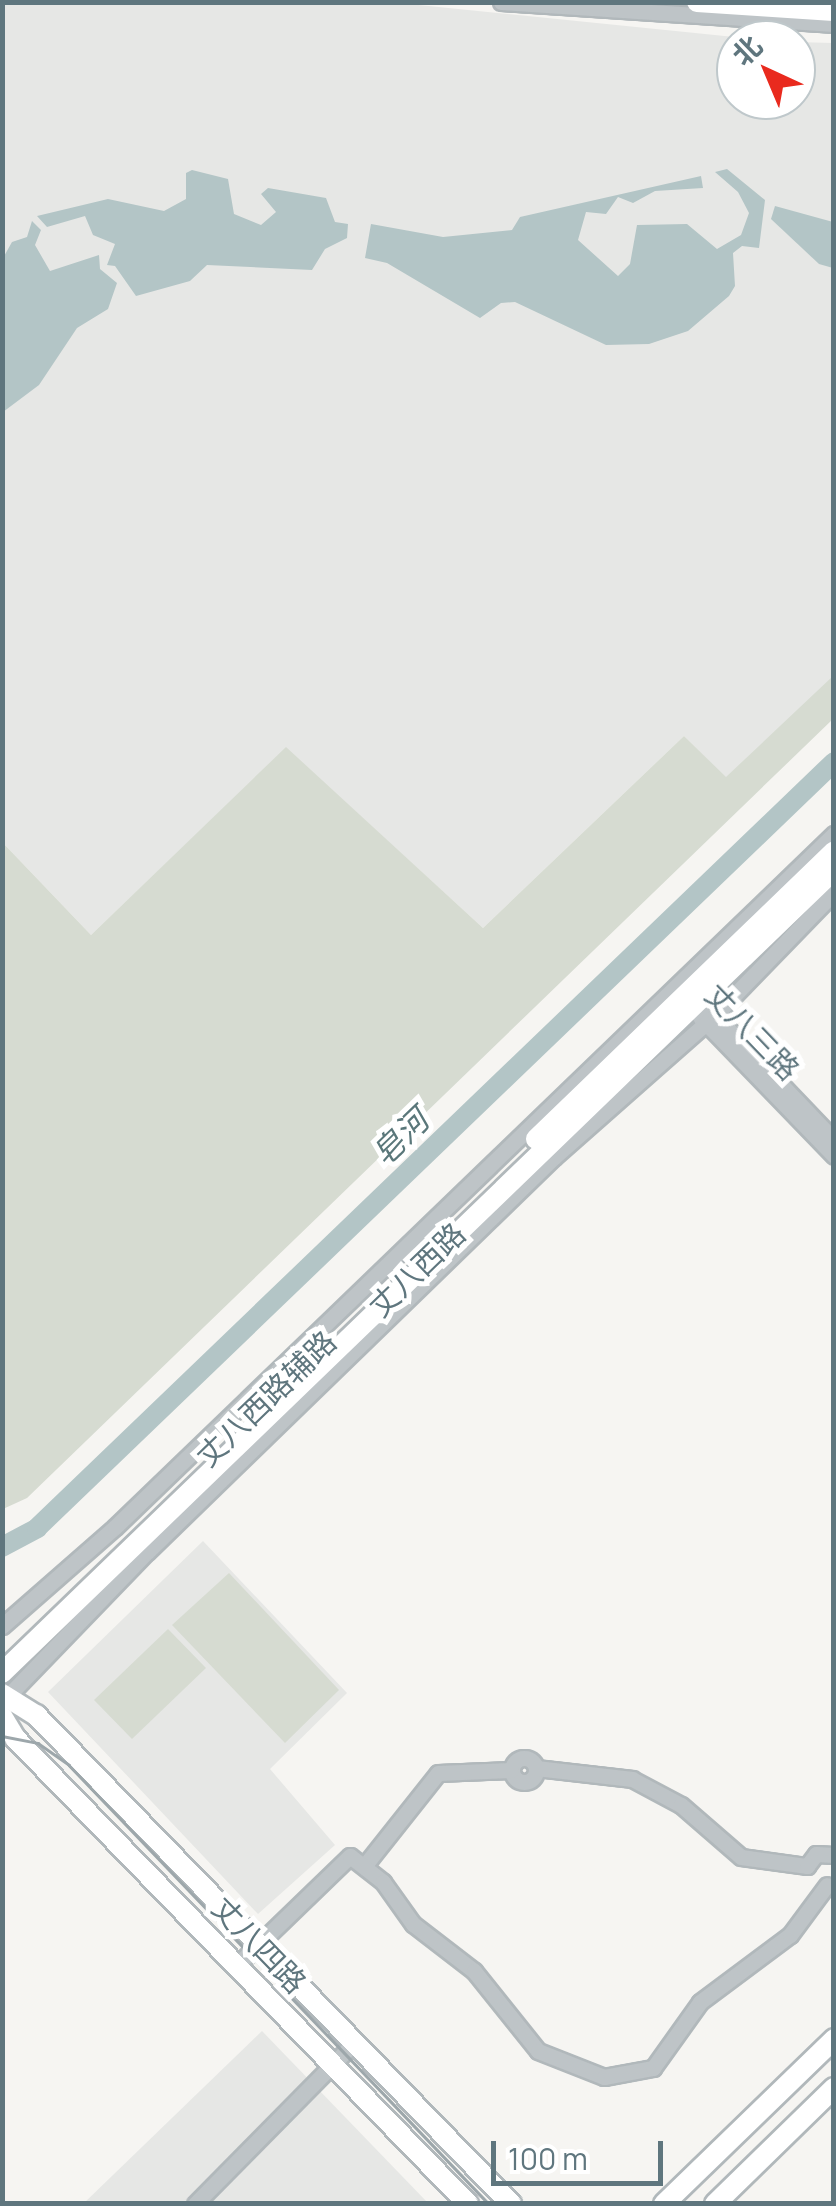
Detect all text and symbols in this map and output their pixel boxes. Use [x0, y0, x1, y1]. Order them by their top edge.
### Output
north arrow [716, 20, 816, 120]
text: 北 [723, 26, 770, 73]
street label: 丈八三路 [697, 976, 807, 1088]
water label: 皂河 [364, 1101, 436, 1173]
street label: 丈八西路 [361, 1215, 473, 1325]
street label: 丈八西路辅路 [189, 1324, 343, 1474]
street label: 丈八四路 [204, 1889, 314, 2001]
scale bar [496, 2121, 668, 2183]
text: 100 m [508, 2138, 588, 2179]

